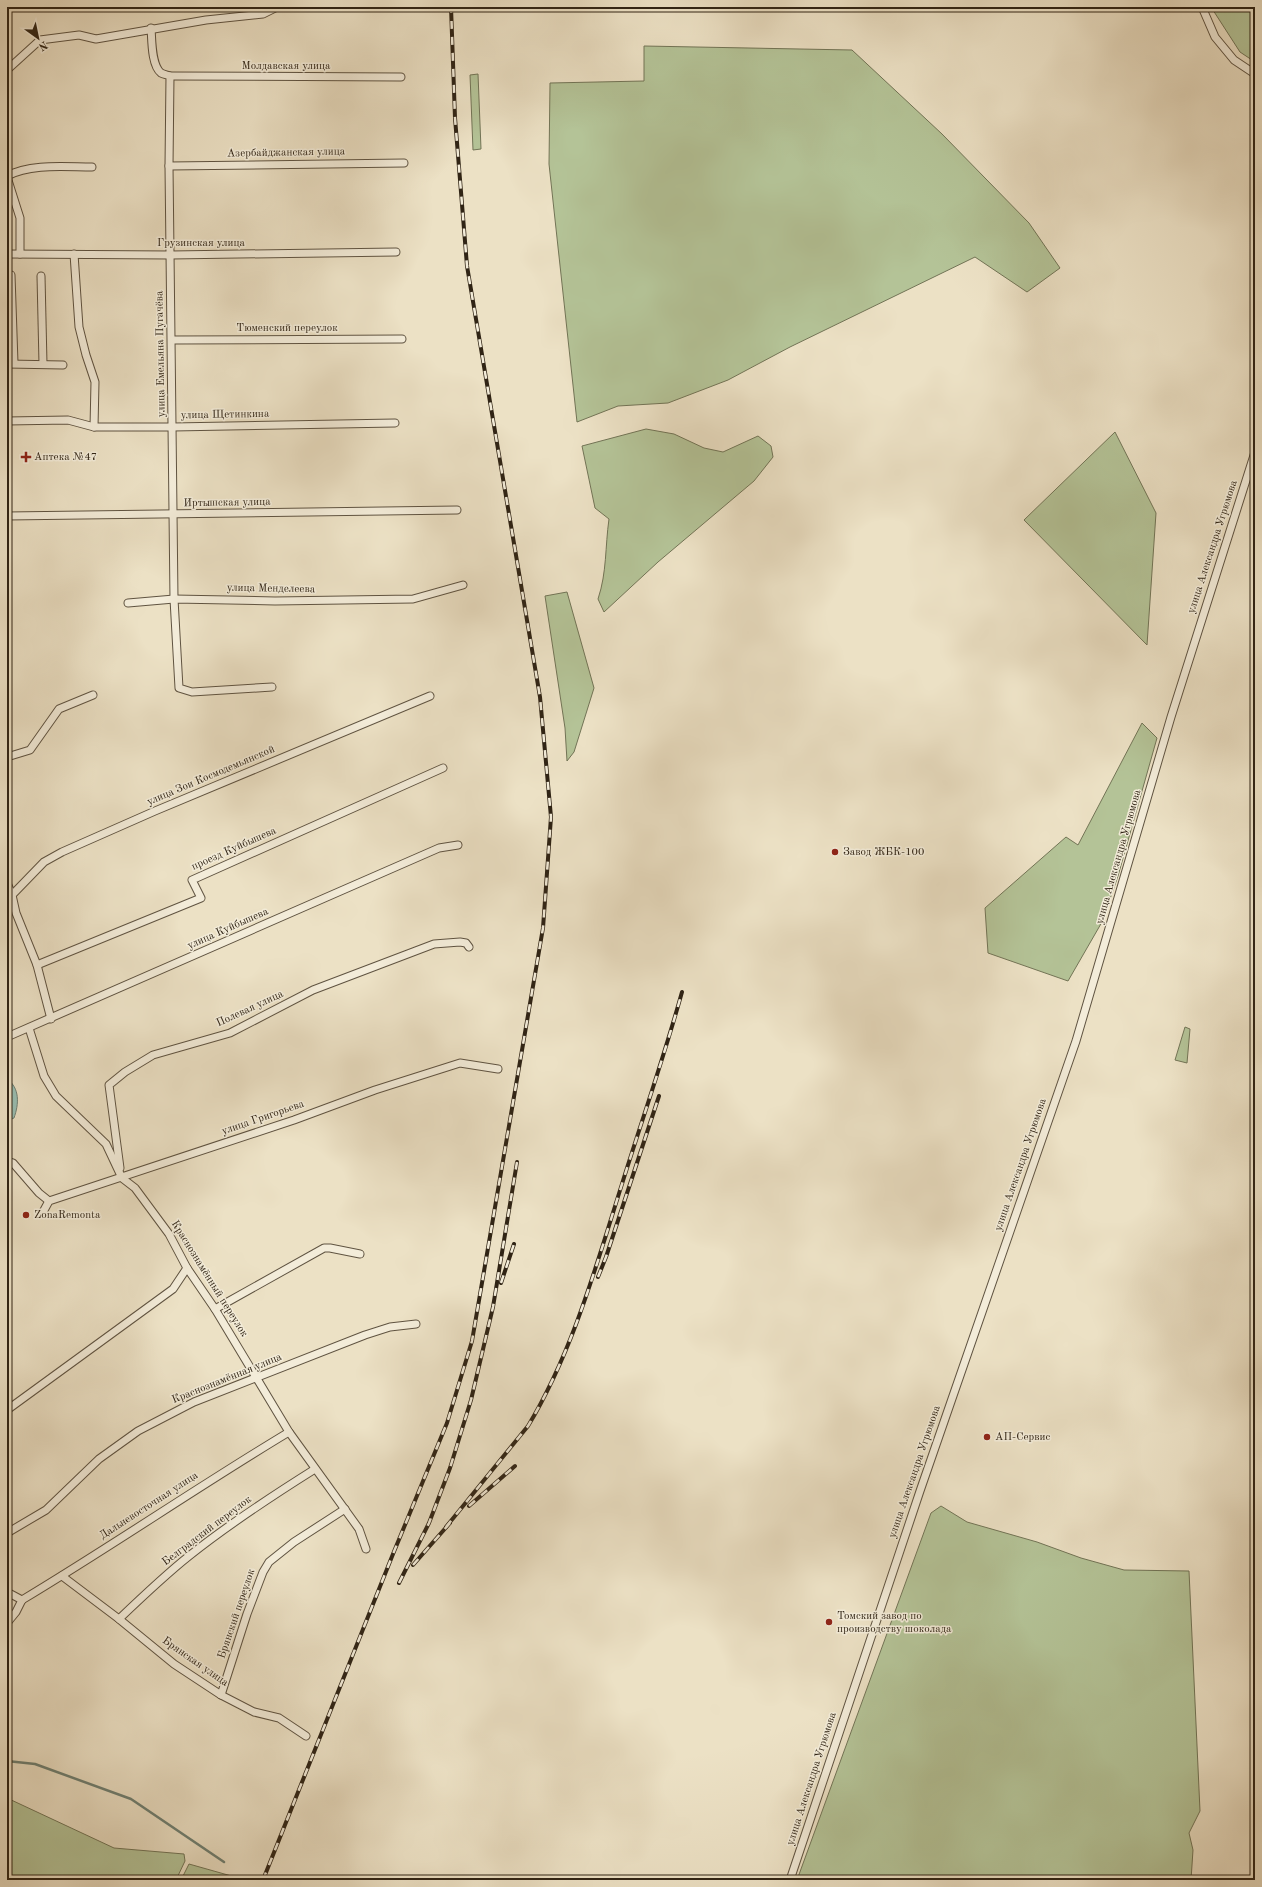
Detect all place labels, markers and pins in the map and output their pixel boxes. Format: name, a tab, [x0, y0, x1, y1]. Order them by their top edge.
marker: Аптека №47	[21, 452, 31, 462]
place label: Аптека №47	[34, 452, 97, 463]
marker: Завод ЖБК-100	[830, 847, 840, 857]
place label: Завод ЖБК-100	[843, 847, 924, 858]
marker: ZonaRemonta	[21, 1210, 31, 1220]
place label: ZonaRemonta	[34, 1210, 101, 1221]
marker: АП-Сервис	[982, 1432, 992, 1442]
place label: АП-Сервис	[995, 1432, 1050, 1443]
place label: Томский завод по производству шоколада	[837, 1611, 952, 1635]
marker: Томский завод по производству шоколада	[824, 1617, 834, 1627]

